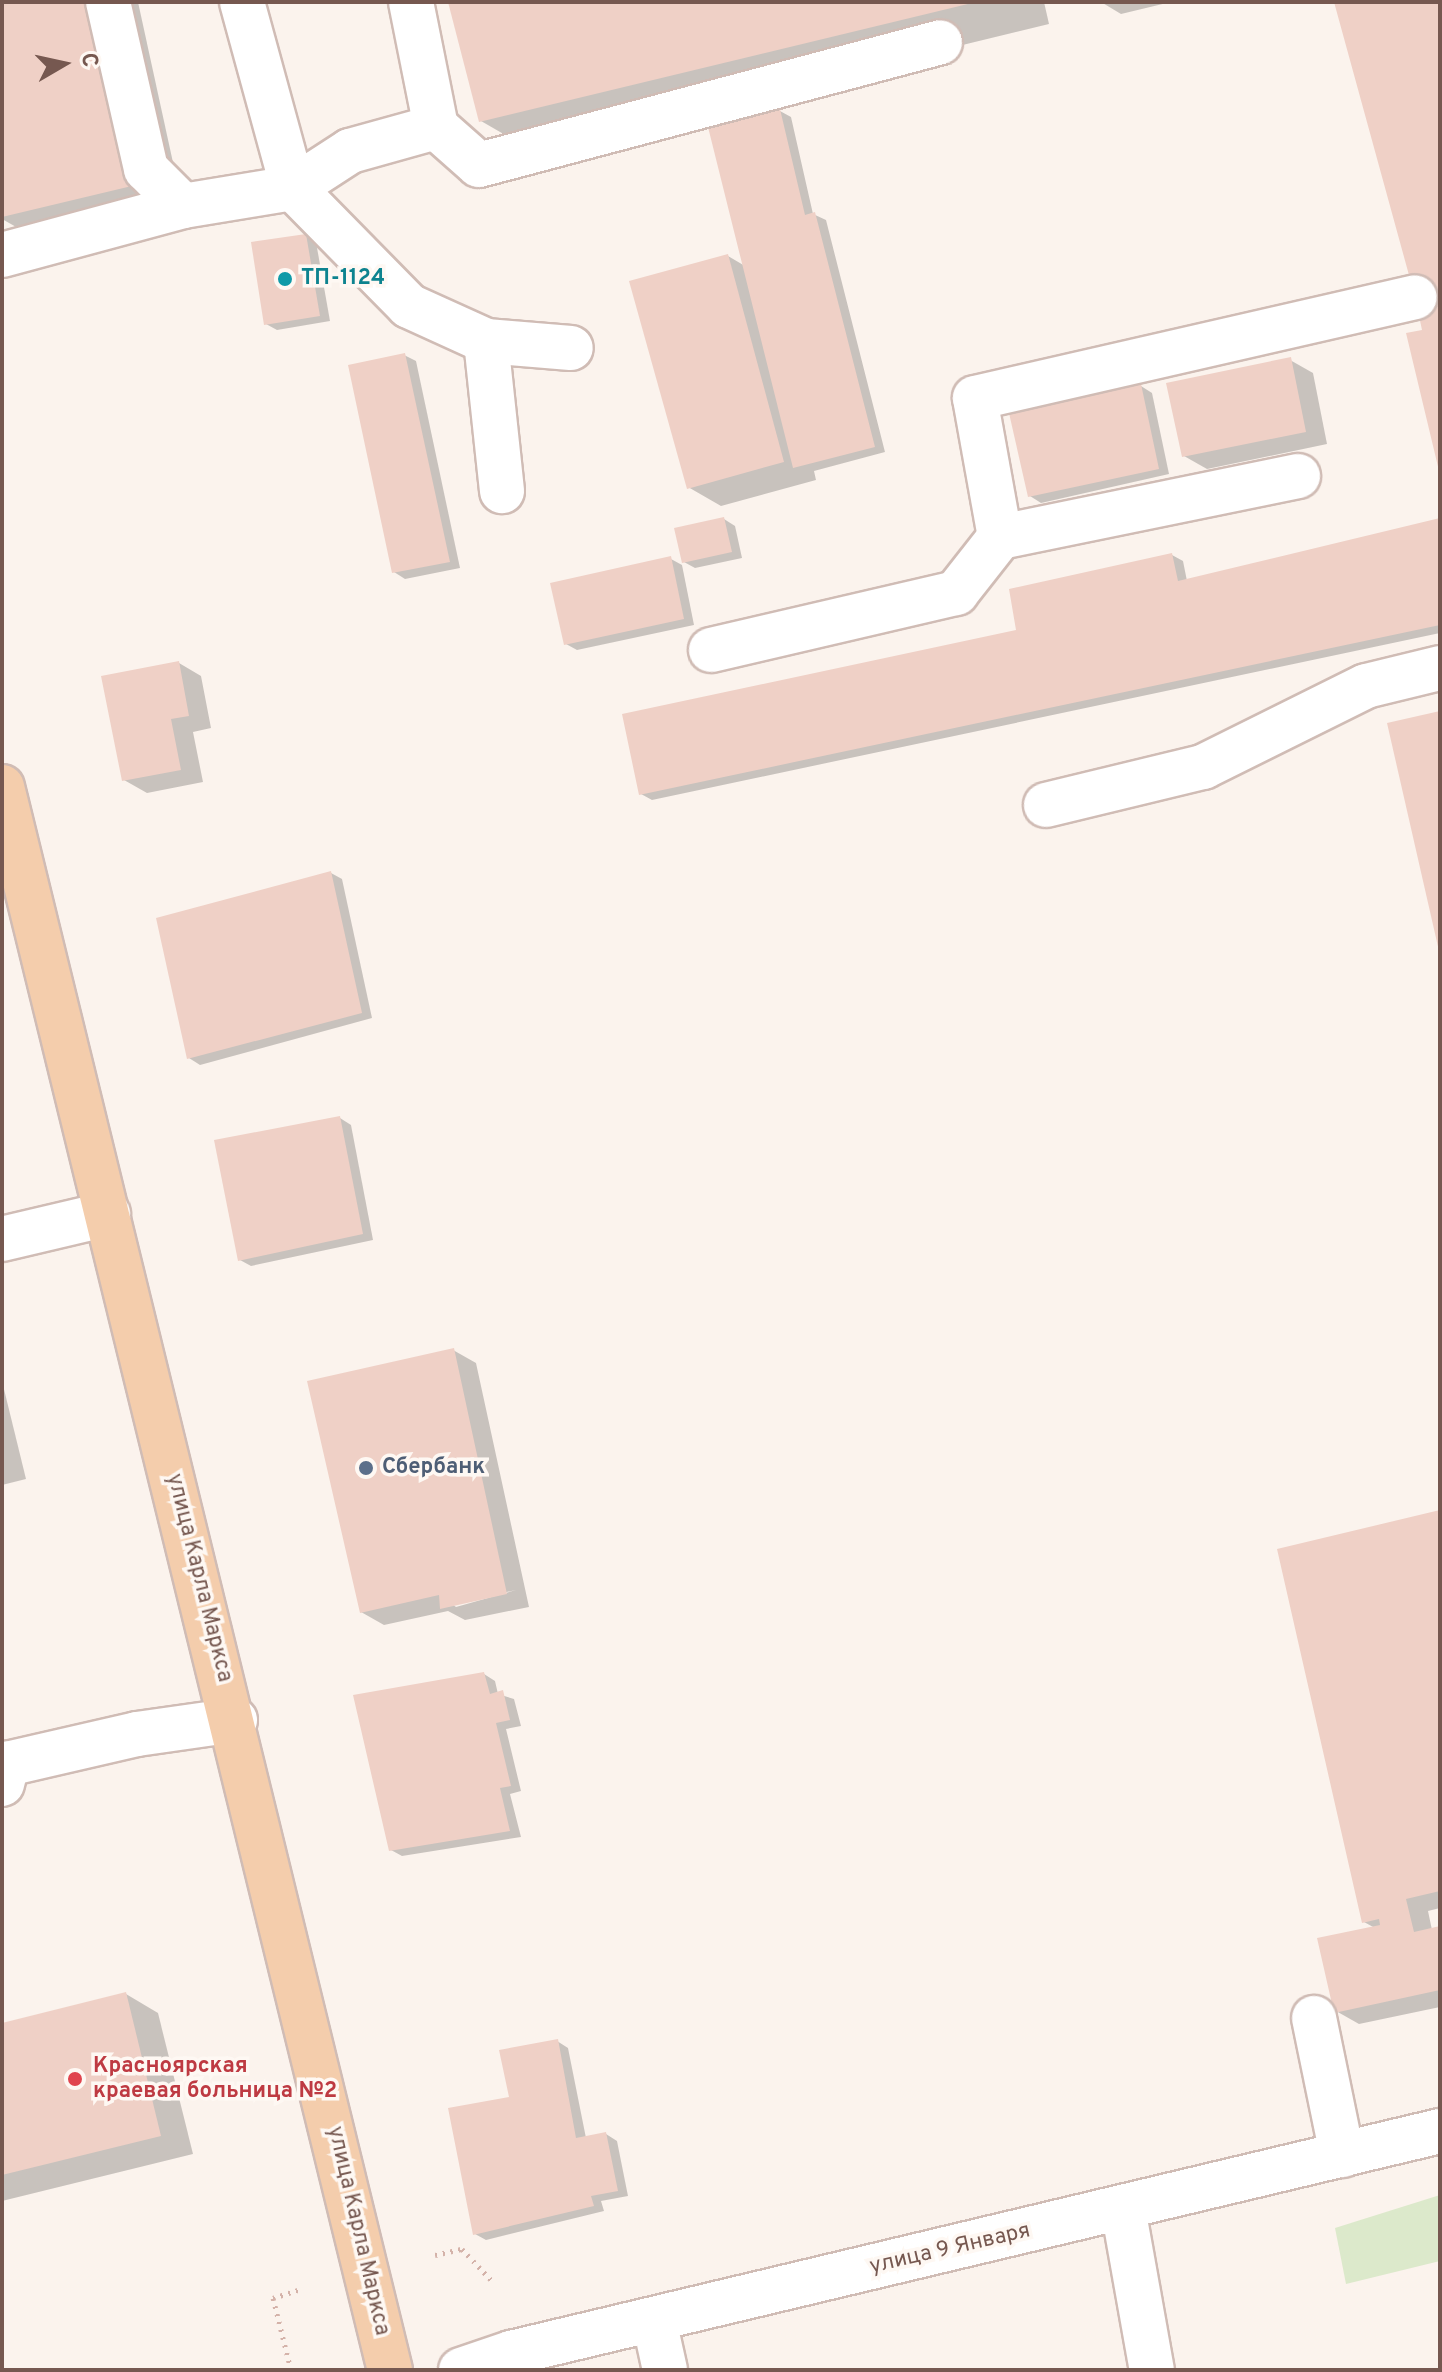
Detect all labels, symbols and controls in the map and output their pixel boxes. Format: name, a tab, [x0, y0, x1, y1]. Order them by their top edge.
north arrow	[24, 24, 104, 104]
text: С	[74, 51, 103, 69]
place label: ТП-1124	[301, 266, 385, 292]
marker: ТП-1124	[276, 270, 294, 288]
place label: Сбербанк	[382, 1455, 485, 1481]
marker: Сбербанк	[357, 1459, 375, 1477]
street label: улица Карла Маркса	[160, 1471, 238, 1685]
place label: Красноярская краевая больница №2	[93, 2053, 337, 2104]
marker: Красноярская краевая больница №2	[64, 2068, 86, 2090]
street label: улица Карла Маркса	[321, 2124, 395, 2338]
street label: улица 9 Января	[867, 2218, 1033, 2280]

